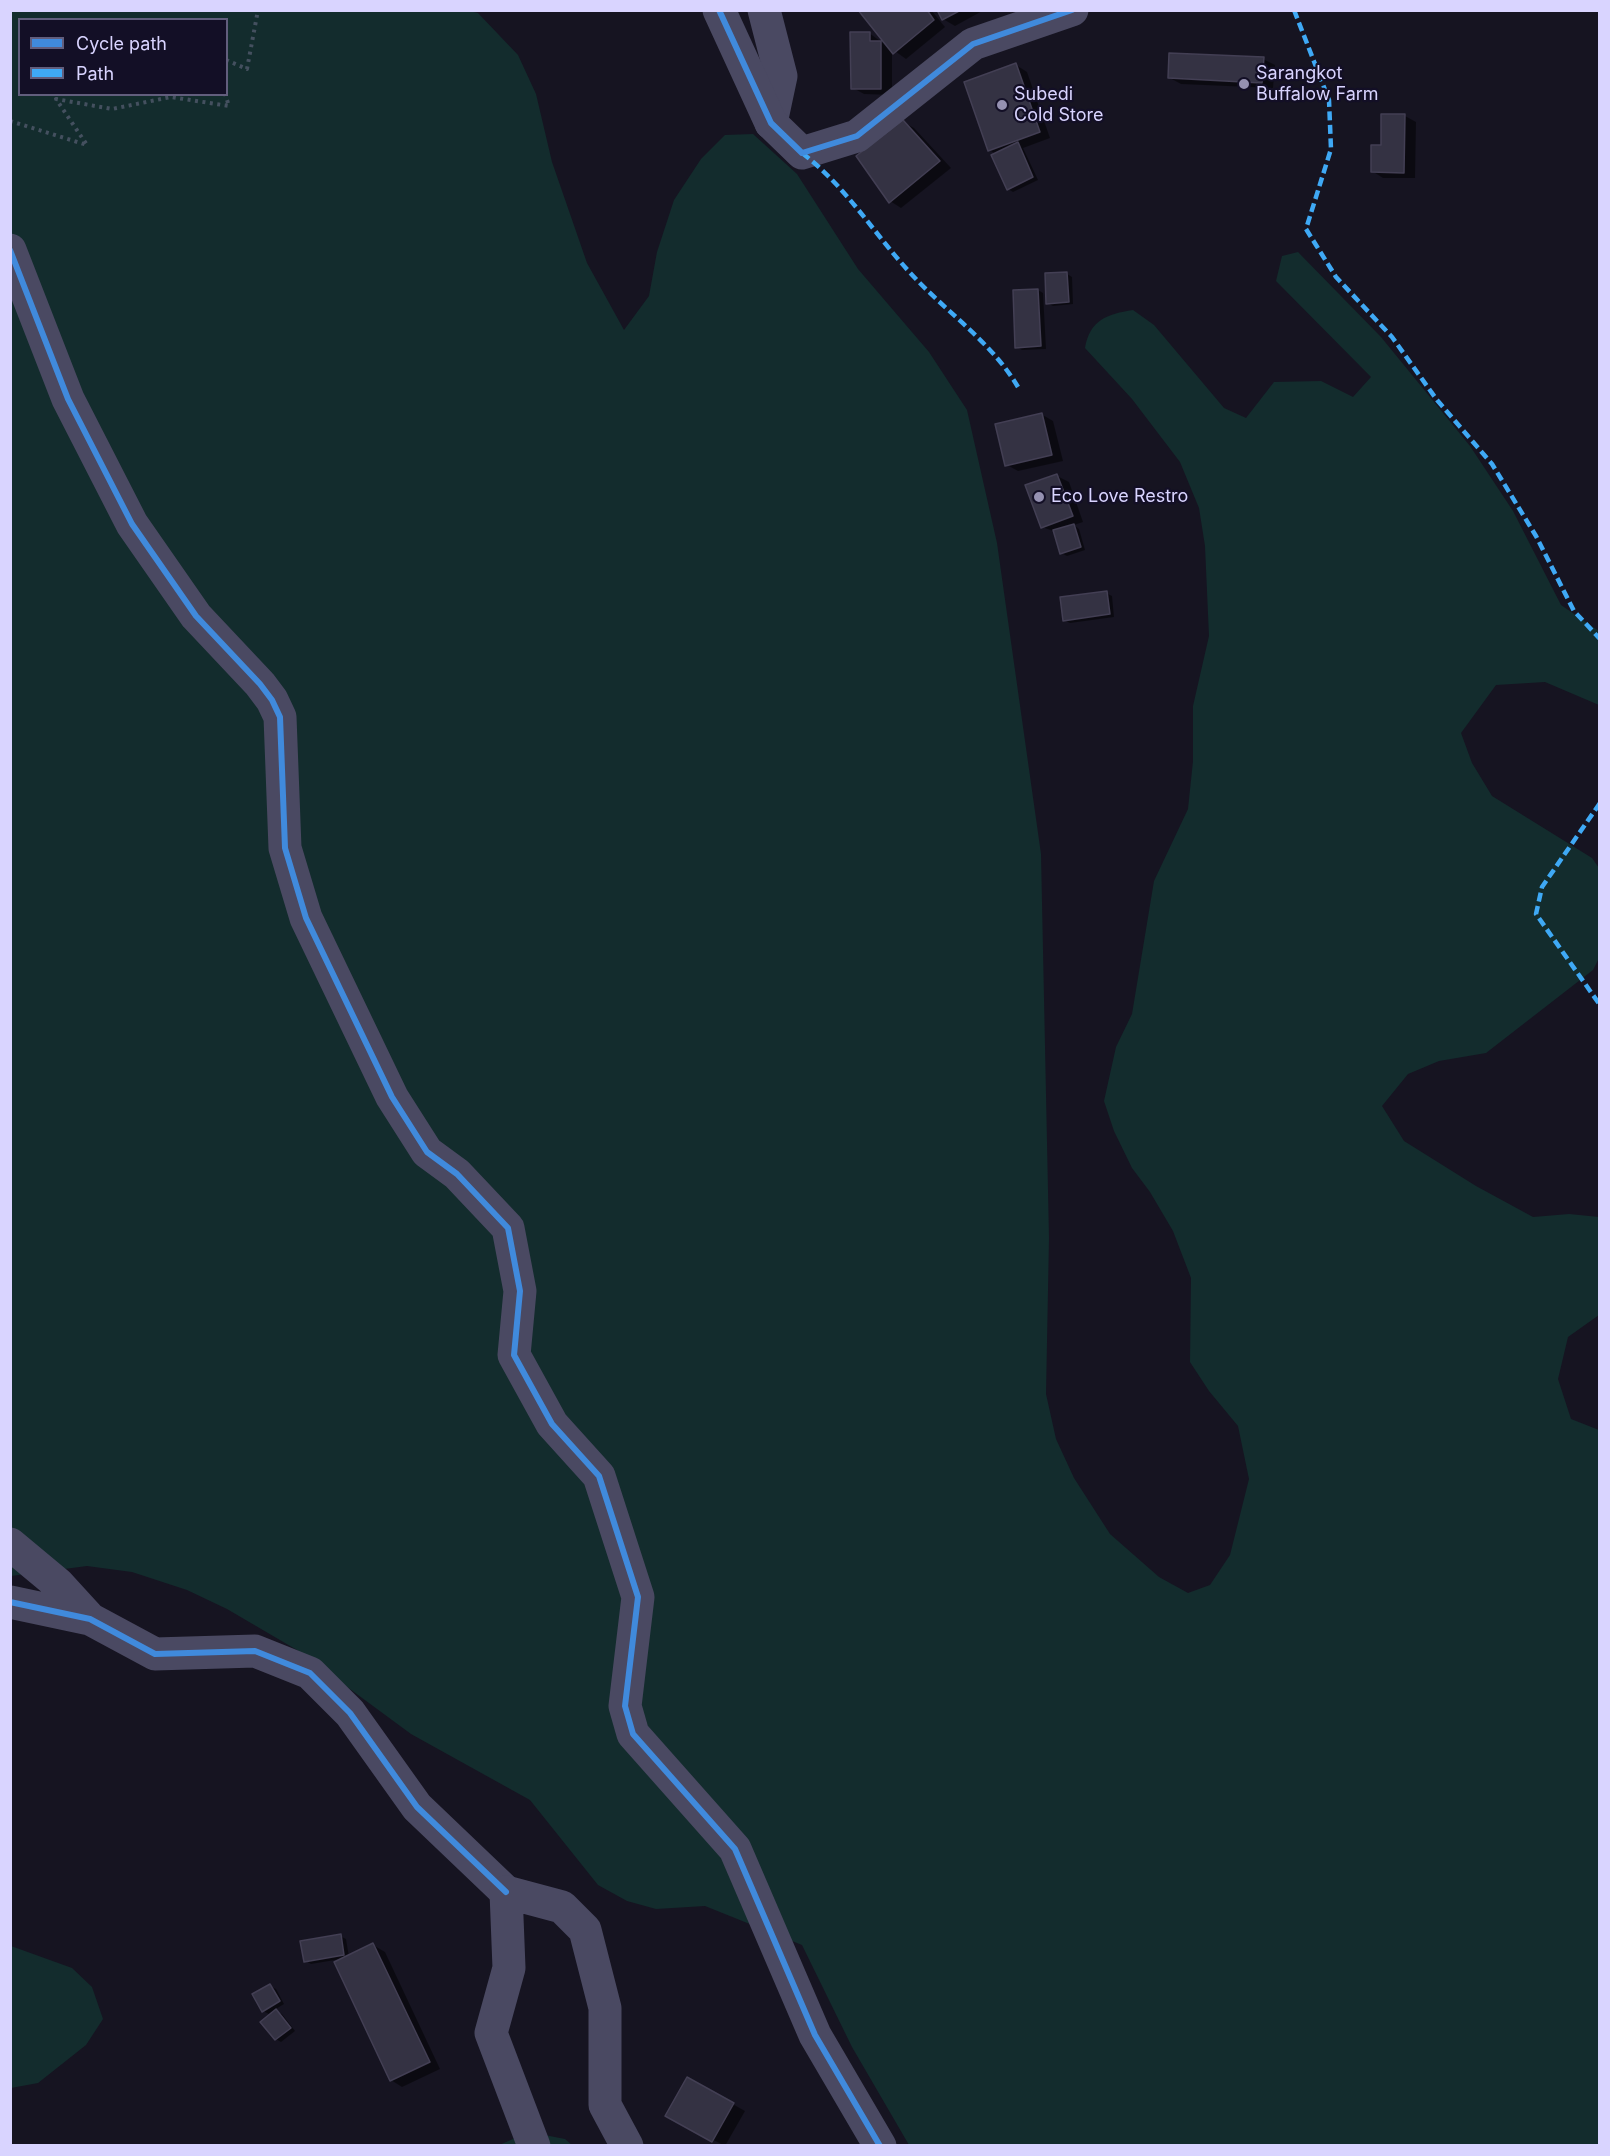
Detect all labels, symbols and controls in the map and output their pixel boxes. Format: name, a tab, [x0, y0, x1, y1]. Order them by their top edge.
legend	[18, 18, 228, 96]
text: Cycle path	[76, 33, 167, 54]
text: Path	[76, 63, 114, 84]
place label: Sarangkot Buffalow Farm	[1256, 63, 1379, 106]
marker: Sarangkot Buffalow Farm	[1237, 77, 1251, 91]
place label: Subedi Cold Store	[1014, 84, 1103, 127]
marker: Subedi Cold Store	[995, 98, 1009, 112]
place label: Eco Love Restro	[1051, 486, 1188, 508]
marker: Eco Love Restro	[1032, 490, 1046, 504]

